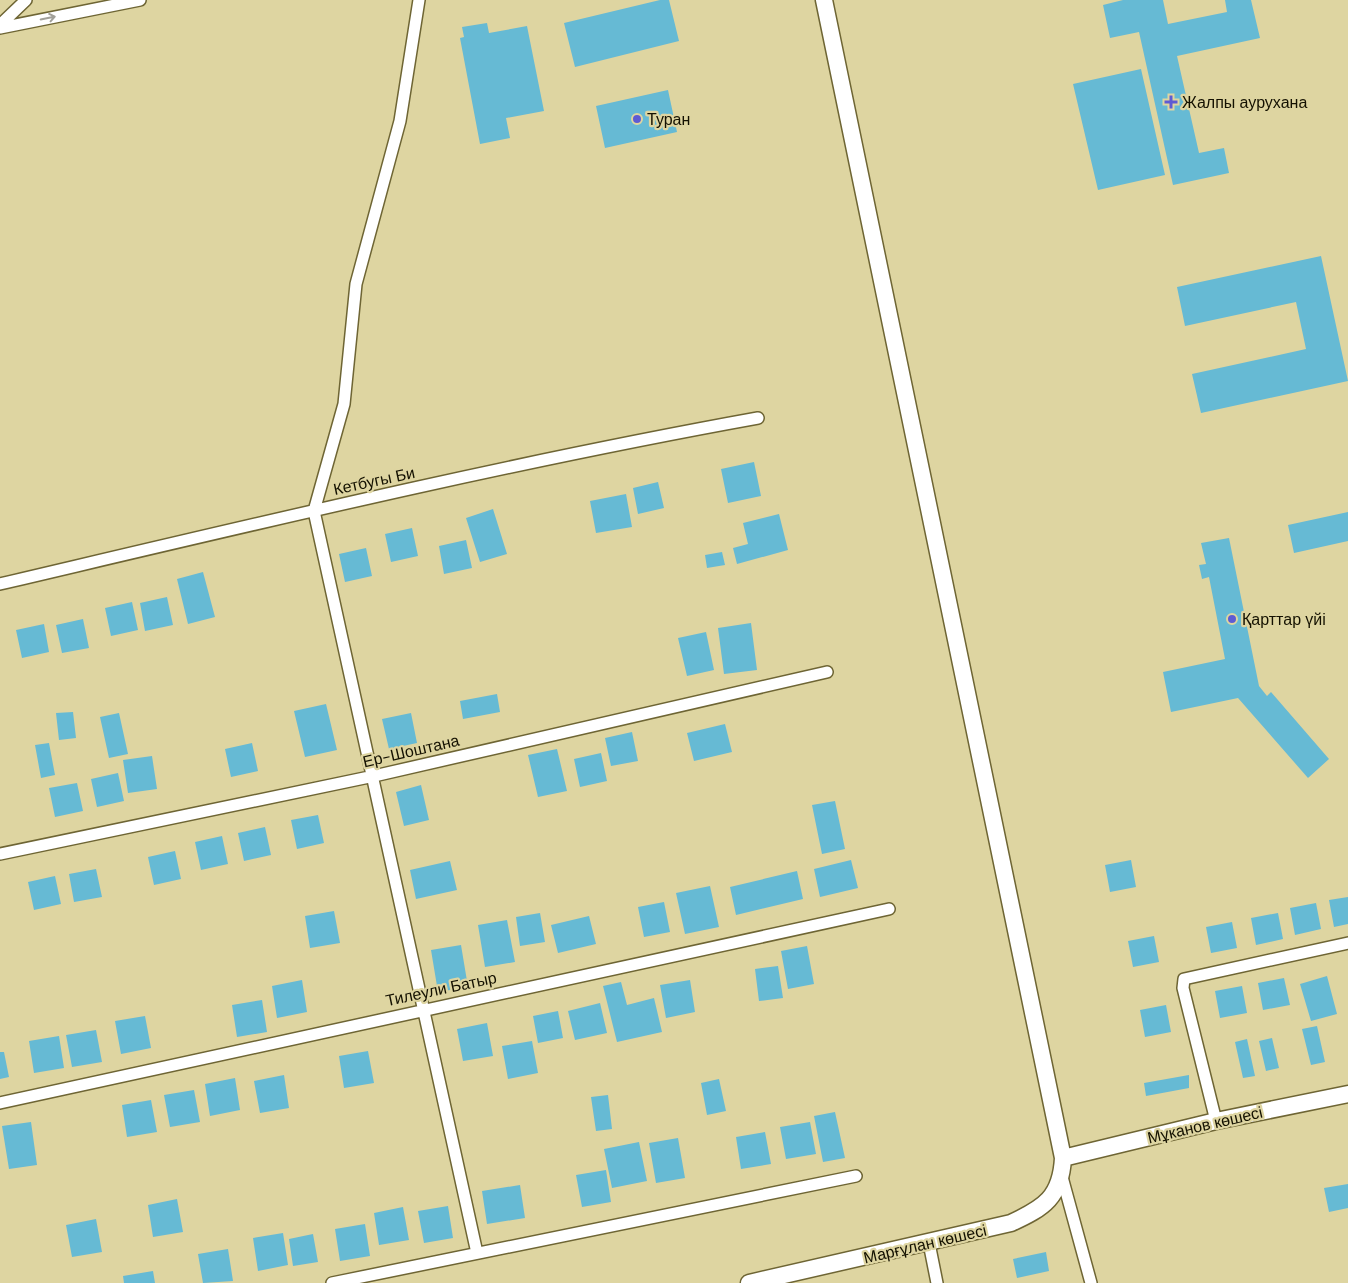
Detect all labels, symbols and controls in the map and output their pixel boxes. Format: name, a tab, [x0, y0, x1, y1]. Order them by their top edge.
one-way arrow	[39, 12, 55, 22]
place label: Жалпы аурухана	[1182, 92, 1307, 113]
marker: Жалпы аурухана	[1164, 95, 1178, 109]
place label: Туран	[647, 109, 690, 130]
marker: Туран	[631, 113, 643, 125]
street label: Кетбугы Би	[331, 462, 417, 500]
place label: Қарттар үйі	[1242, 609, 1326, 630]
marker: Қарттар үйі	[1226, 613, 1238, 625]
street label: Ер-Шоштана	[361, 730, 461, 772]
street label: Тилеули Батыр	[384, 967, 499, 1011]
street label: Мұканов көшесі	[1146, 1102, 1264, 1148]
street label: Марғұлан көшесі	[861, 1220, 989, 1268]

